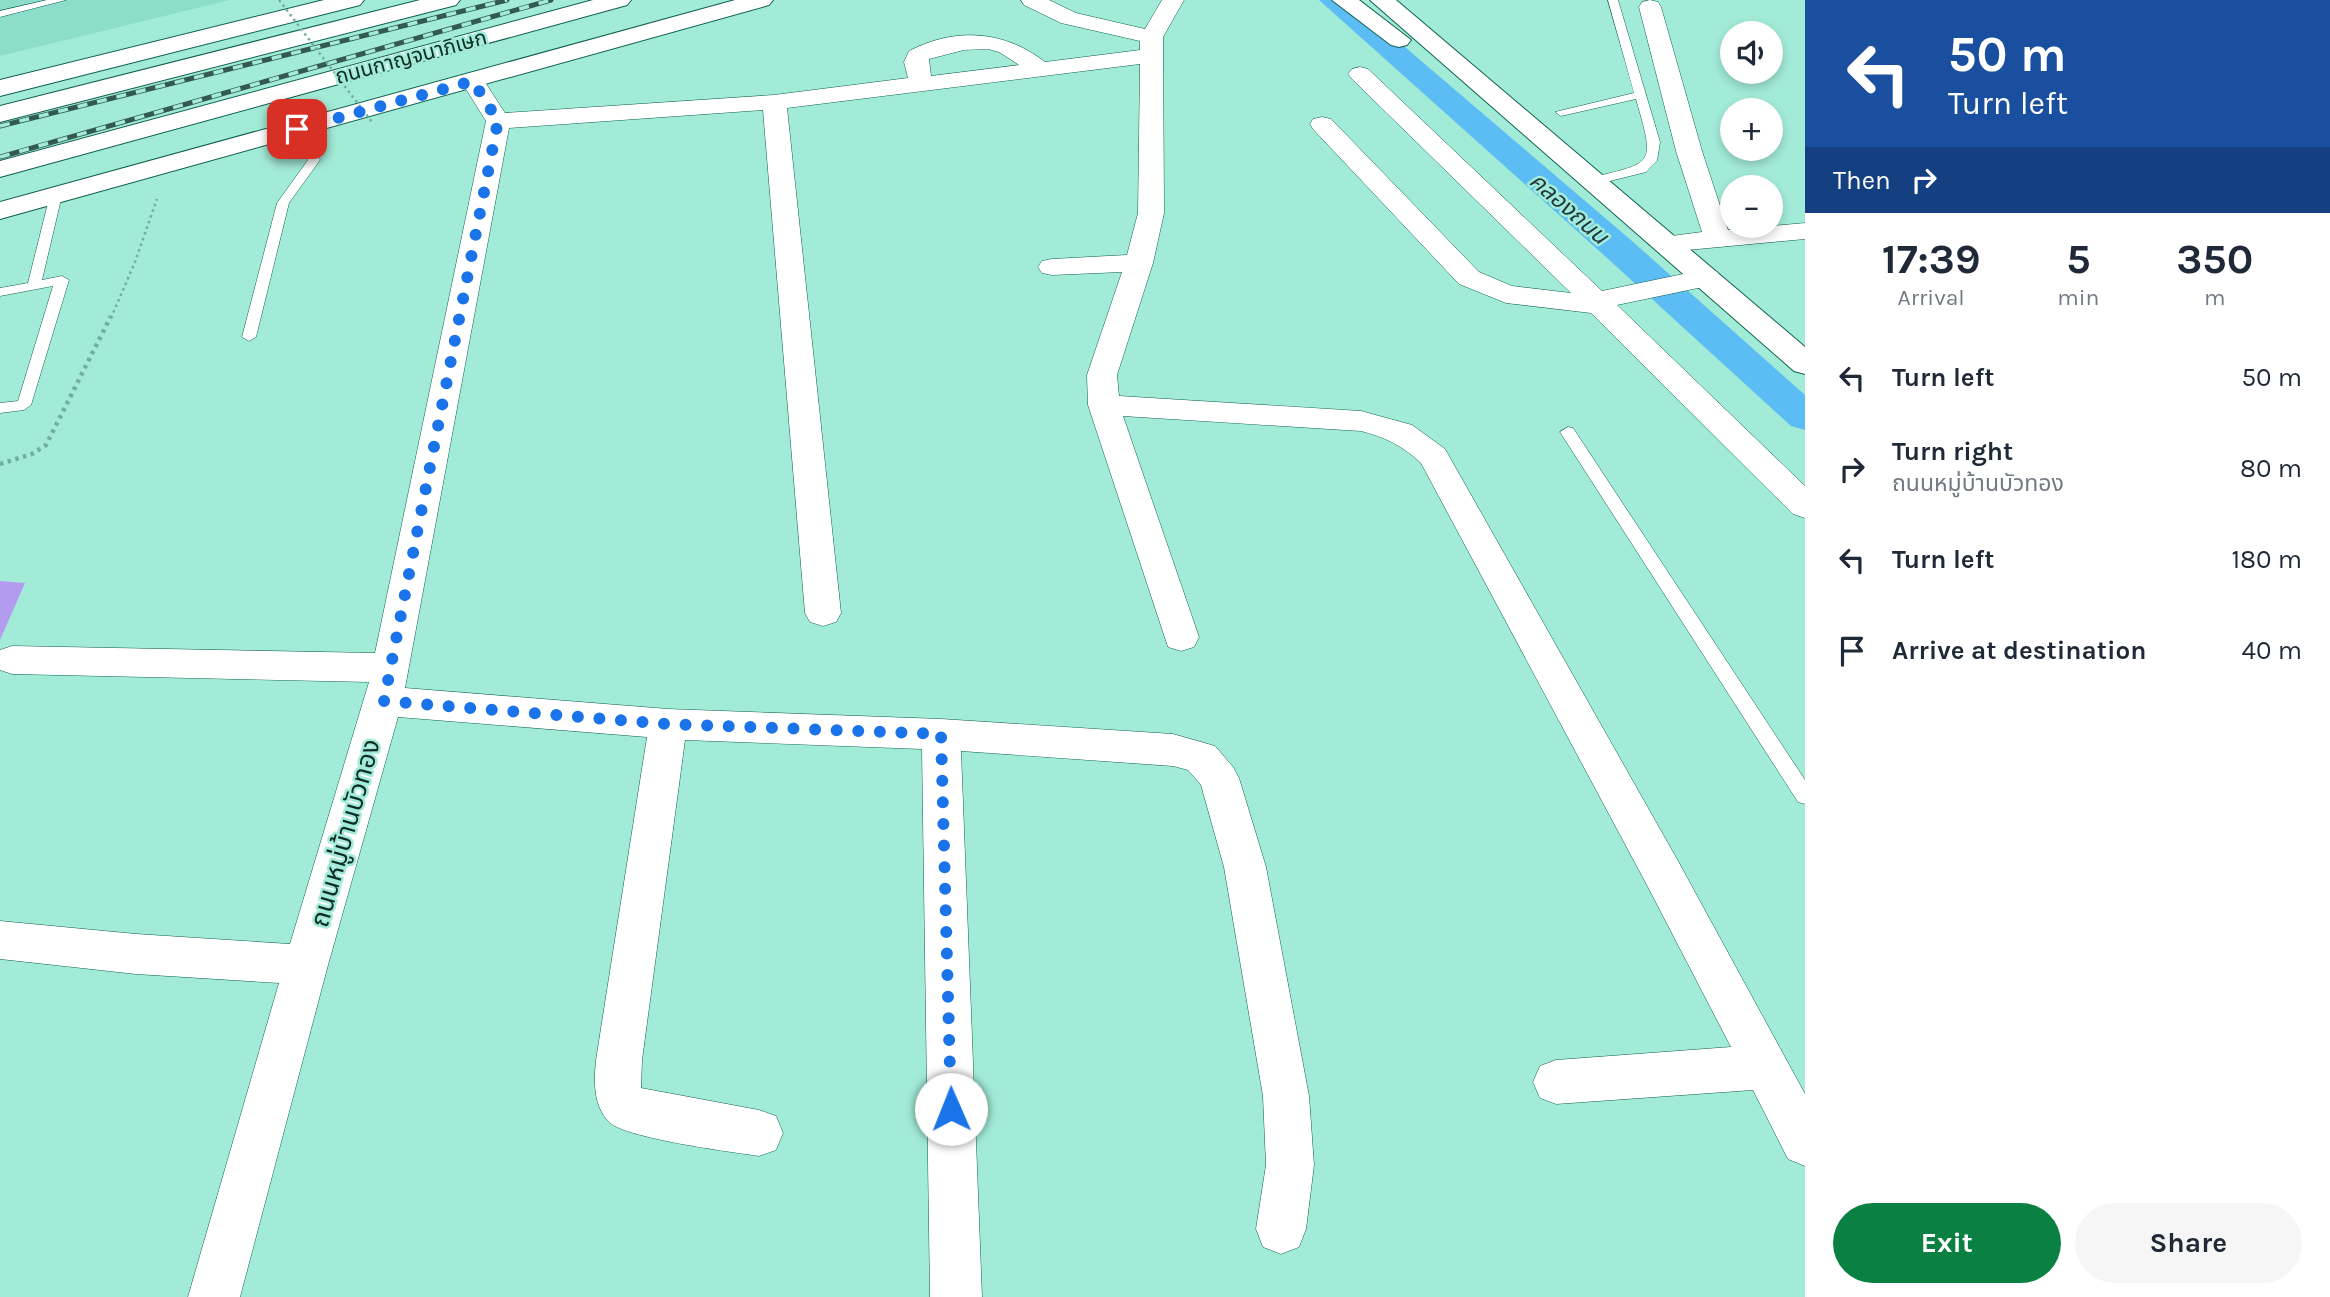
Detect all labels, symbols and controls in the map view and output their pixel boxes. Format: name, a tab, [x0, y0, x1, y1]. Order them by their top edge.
map controls	[1720, 21, 1783, 238]
button: sound	[1720, 21, 1783, 84]
street label: ถนนกาญจนาภิเษก	[333, 25, 489, 89]
text: 50 m	[1948, 26, 2066, 83]
icon: left	[1833, 28, 1924, 119]
text: Turn left	[1948, 85, 2068, 122]
button: +	[1720, 98, 1783, 161]
pin	[267, 99, 327, 159]
icon: arrive	[278, 110, 316, 148]
icon: right	[1905, 161, 1943, 199]
text: Then	[1833, 165, 1891, 196]
water label: คลองถนน	[1524, 167, 1615, 251]
button: −	[1720, 175, 1783, 238]
text: 17:39	[1882, 234, 1981, 284]
text: 5	[2066, 234, 2091, 284]
text: 350	[2176, 234, 2253, 284]
text: Arrival	[1897, 284, 1965, 311]
text: min	[2057, 284, 2100, 311]
text: m	[2204, 284, 2226, 311]
icon: left	[1833, 359, 1871, 397]
text: Turn left	[1892, 362, 1994, 393]
text: 50 m	[2241, 362, 2302, 393]
text: Turn right	[1892, 436, 2013, 467]
icon: right	[1833, 450, 1871, 488]
text: 80 m	[2240, 453, 2302, 484]
text: ถนนหมู่บ้านบัวทอง	[1892, 470, 2064, 497]
icon: left	[1833, 541, 1871, 579]
text: Turn left	[1892, 544, 1994, 575]
text: 180 m	[2232, 544, 2302, 575]
icon: arrive	[1833, 632, 1871, 670]
text: Arrive at destination	[1892, 635, 2146, 666]
text: 40 m	[2242, 635, 2302, 666]
street label: ถนนหมู่บ้านบัวทอง	[304, 736, 387, 931]
position arrow	[914, 1072, 988, 1146]
button: Exit	[1833, 1203, 2061, 1283]
button: Share	[2075, 1203, 2302, 1283]

